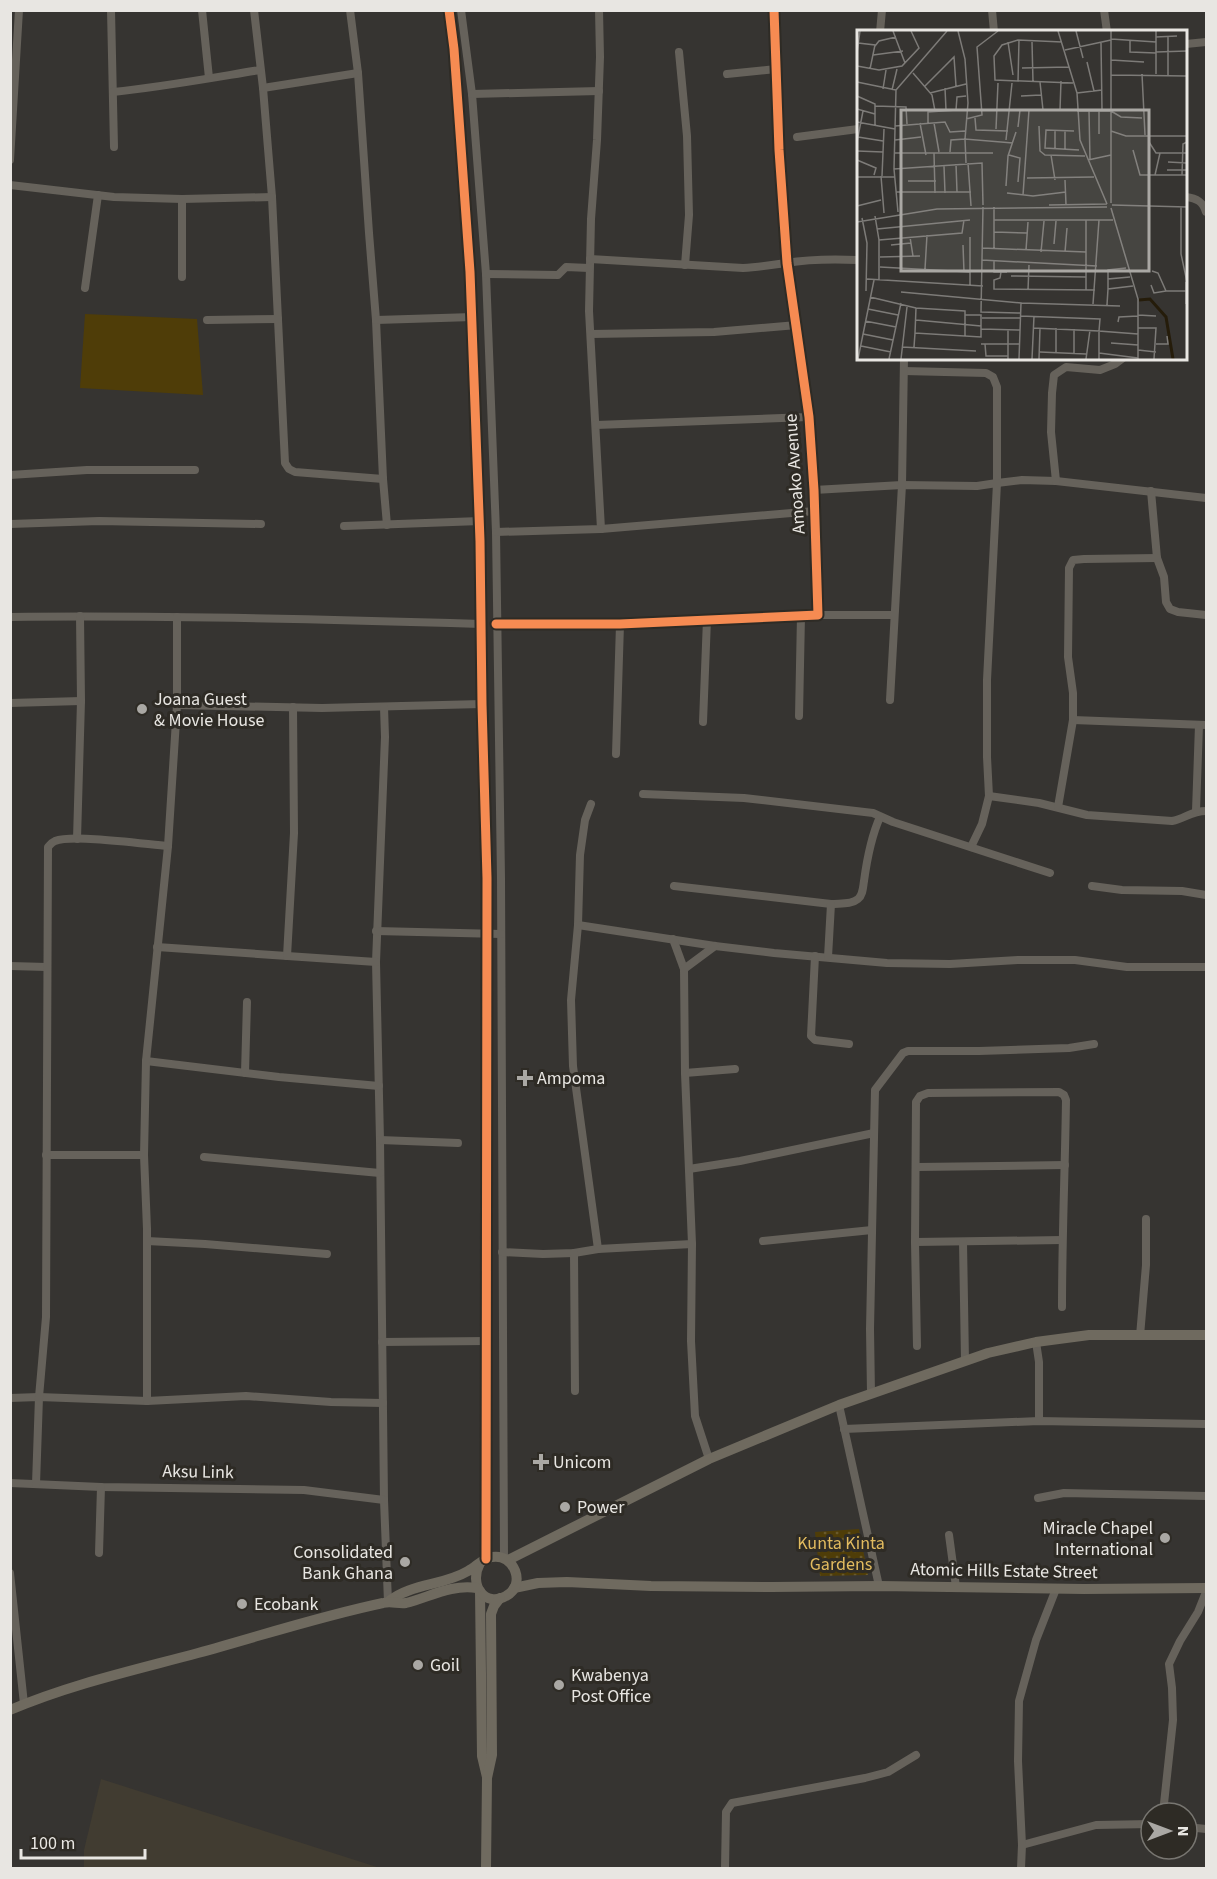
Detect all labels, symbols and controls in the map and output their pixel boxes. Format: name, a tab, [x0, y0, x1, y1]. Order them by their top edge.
inset map	[857, 30, 1187, 360]
street label: Amoako Avenue	[778, 413, 812, 535]
place label: Joana Guest & Movie House	[154, 687, 265, 733]
marker: Joana Guest & Movie House	[135, 702, 149, 716]
place label: Ampoma	[537, 1066, 605, 1091]
marker: Ampoma	[518, 1071, 532, 1085]
place label: Unicom	[553, 1450, 611, 1475]
marker: Unicom	[534, 1455, 548, 1469]
street label: Aksu Link	[162, 1459, 234, 1485]
place label: Power	[577, 1495, 625, 1520]
marker: Power	[558, 1500, 572, 1514]
place label: Miracle Chapel International	[1043, 1516, 1153, 1562]
park label: Kunta Kinta Gardens	[797, 1531, 885, 1577]
marker: Miracle Chapel International	[1158, 1531, 1172, 1545]
place label: Consolidated Bank Ghana	[293, 1540, 393, 1586]
marker: Consolidated Bank Ghana	[398, 1555, 412, 1569]
street label: Atomic Hills Estate Street	[910, 1557, 1098, 1585]
place label: Ecobank	[254, 1592, 319, 1617]
marker: Ecobank	[235, 1597, 249, 1611]
place label: Goil	[430, 1653, 460, 1678]
marker: Goil	[411, 1658, 425, 1672]
place label: Kwabenya Post Office	[571, 1663, 651, 1709]
marker: Kwabenya Post Office	[552, 1678, 566, 1692]
north arrow	[1139, 1801, 1199, 1861]
scale bar	[21, 1822, 146, 1860]
text: N	[1172, 1826, 1194, 1836]
text: 100 m	[30, 1831, 75, 1856]

